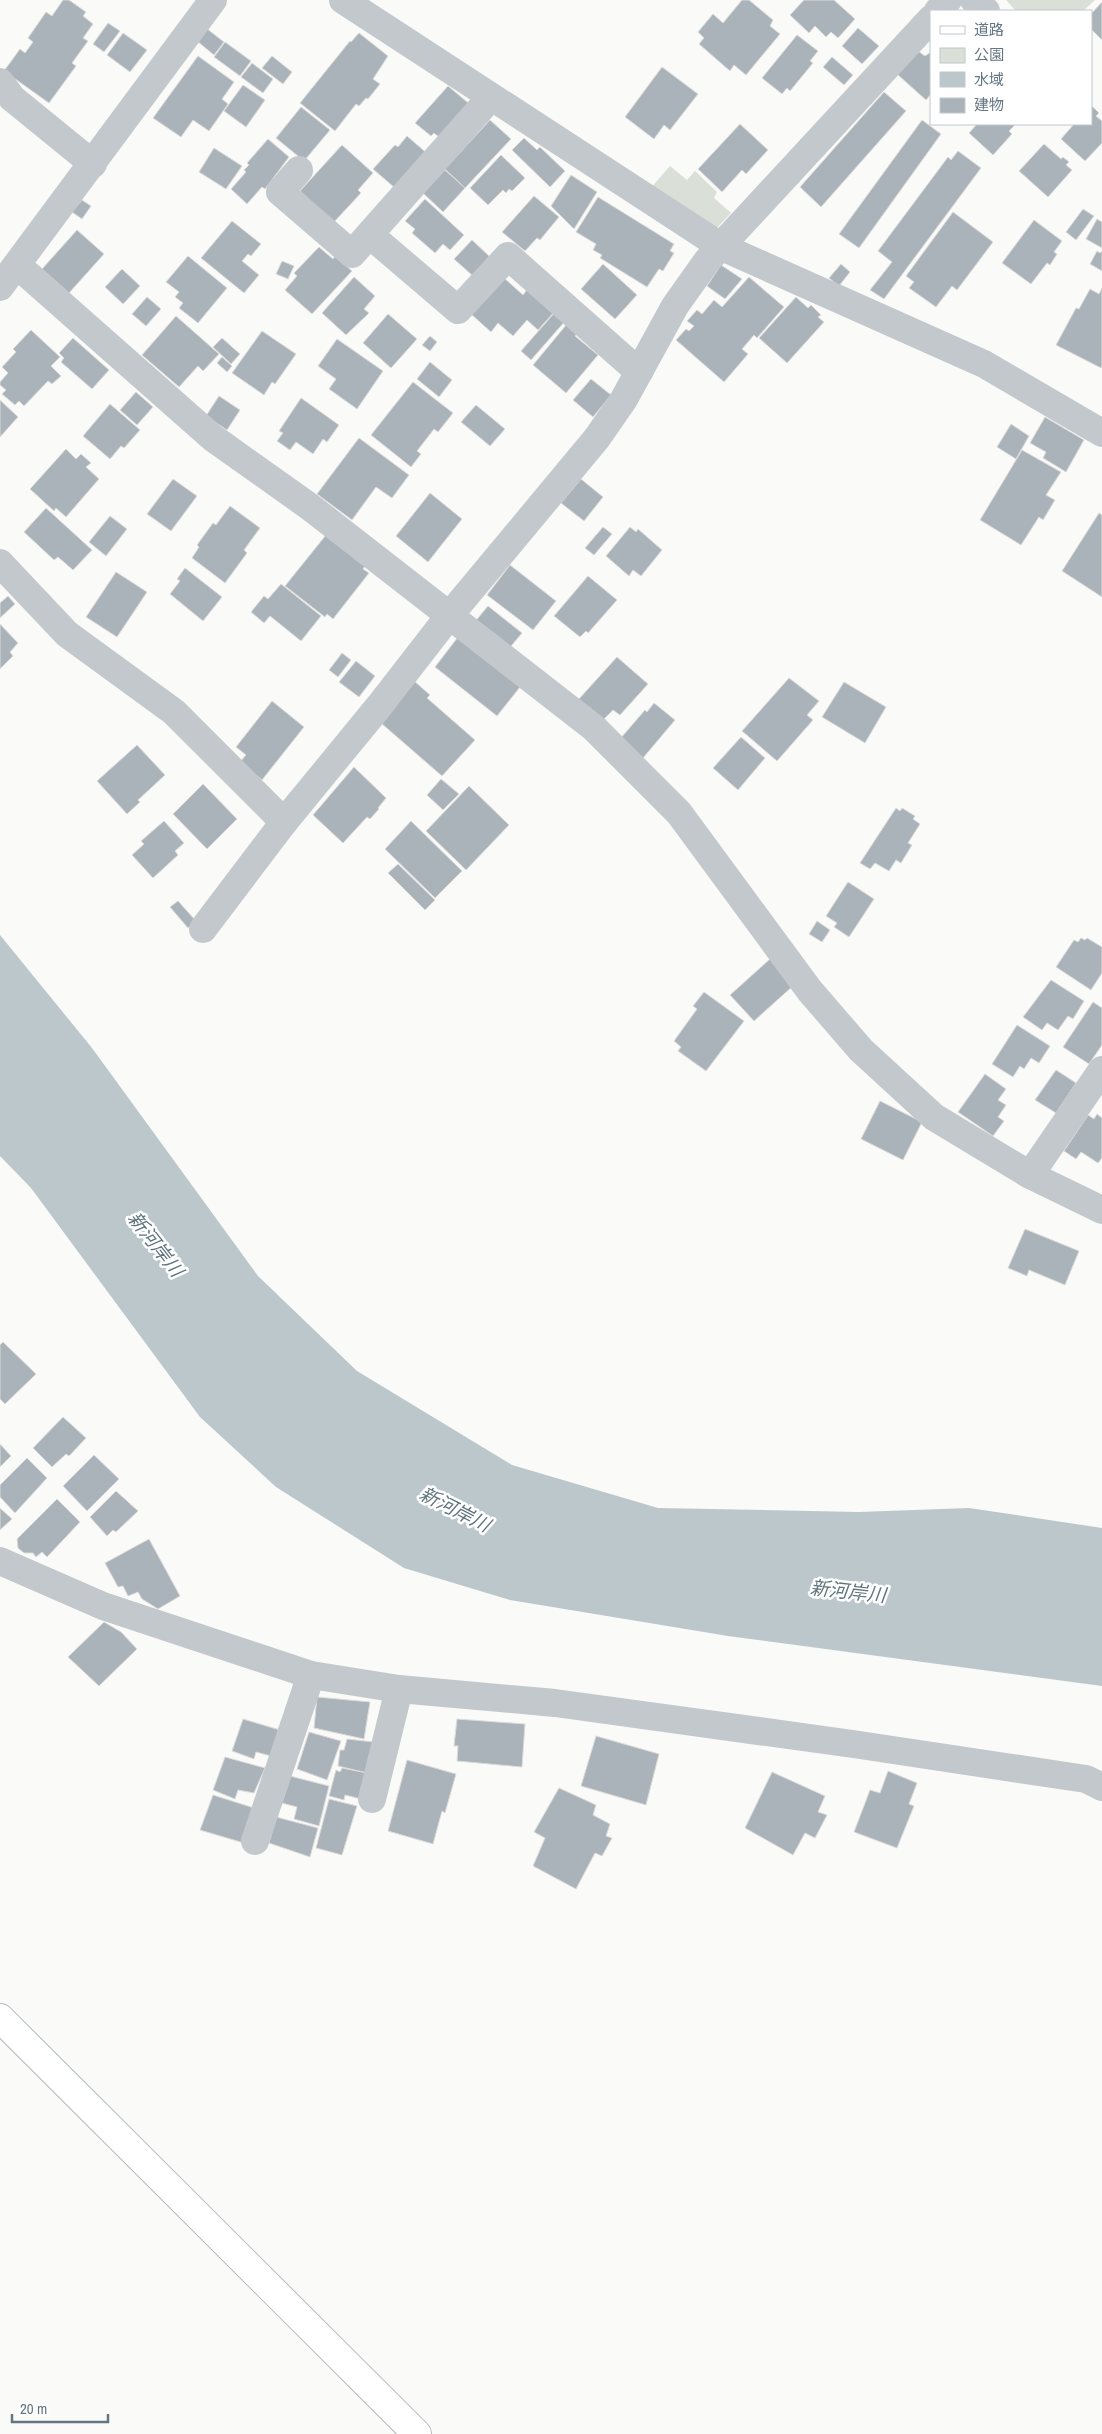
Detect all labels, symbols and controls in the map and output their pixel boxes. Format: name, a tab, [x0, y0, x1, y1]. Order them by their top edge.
legend	[930, 10, 1092, 125]
text: 道路	[974, 19, 1004, 40]
text: 公園	[974, 44, 1004, 65]
text: 水域	[974, 69, 1004, 90]
text: 建物	[974, 94, 1004, 115]
water label: 新河岸川	[122, 1206, 191, 1284]
water label: 新河岸川	[415, 1480, 497, 1539]
water label: 新河岸川	[809, 1574, 889, 1608]
scale bar	[12, 2392, 109, 2424]
text: 20 m	[20, 2398, 47, 2419]

